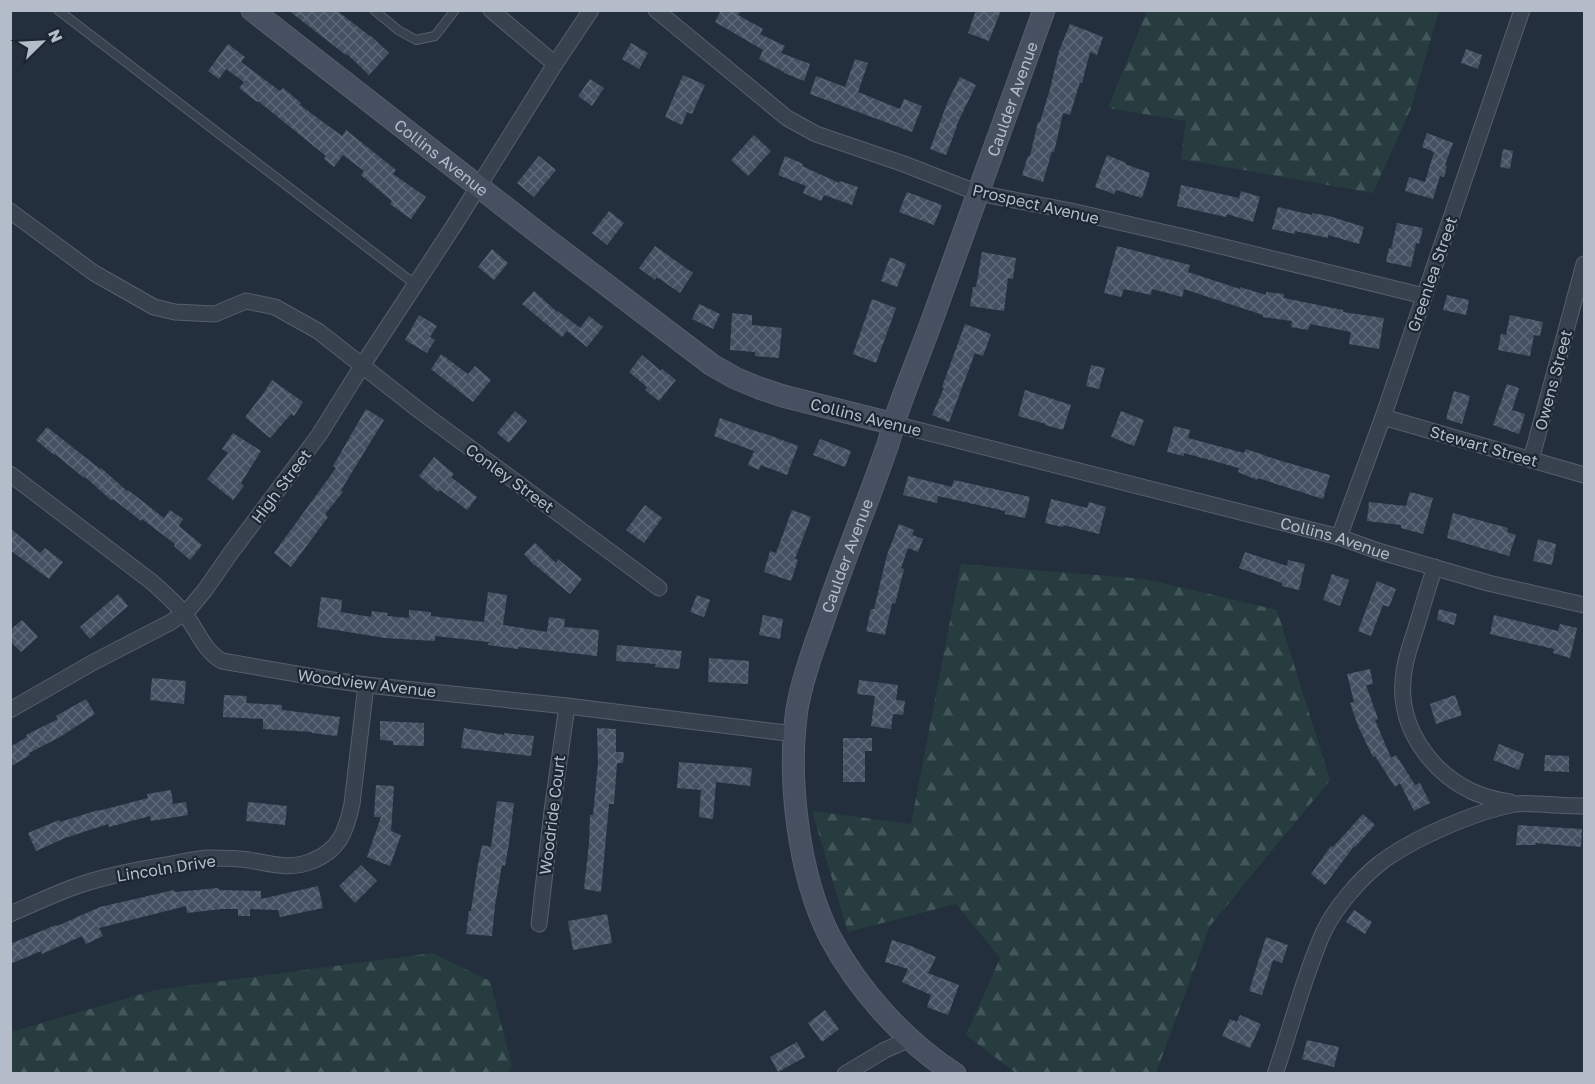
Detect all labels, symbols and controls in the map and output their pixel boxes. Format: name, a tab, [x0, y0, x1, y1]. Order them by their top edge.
north arrow	[12, 12, 72, 72]
text: N	[44, 26, 67, 46]
street label: Caulder Avenue	[983, 39, 1042, 159]
street label: Collins Avenue	[390, 115, 492, 200]
street label: Prospect Avenue	[971, 180, 1101, 228]
street label: Greenlea Street	[1403, 214, 1461, 334]
street label: Owens Street	[1530, 327, 1576, 433]
street label: Collins Avenue	[808, 394, 924, 440]
street label: Stewart Street	[1428, 421, 1540, 471]
street label: Conley Street	[462, 439, 558, 517]
street label: High Street	[247, 445, 315, 527]
street label: Caulder Avenue	[817, 496, 877, 616]
street label: Collins Avenue	[1278, 513, 1393, 564]
street label: Woodview Avenue	[297, 665, 437, 701]
street label: Woodride Court	[535, 754, 569, 876]
street label: Lincoln Drive	[115, 850, 217, 886]

